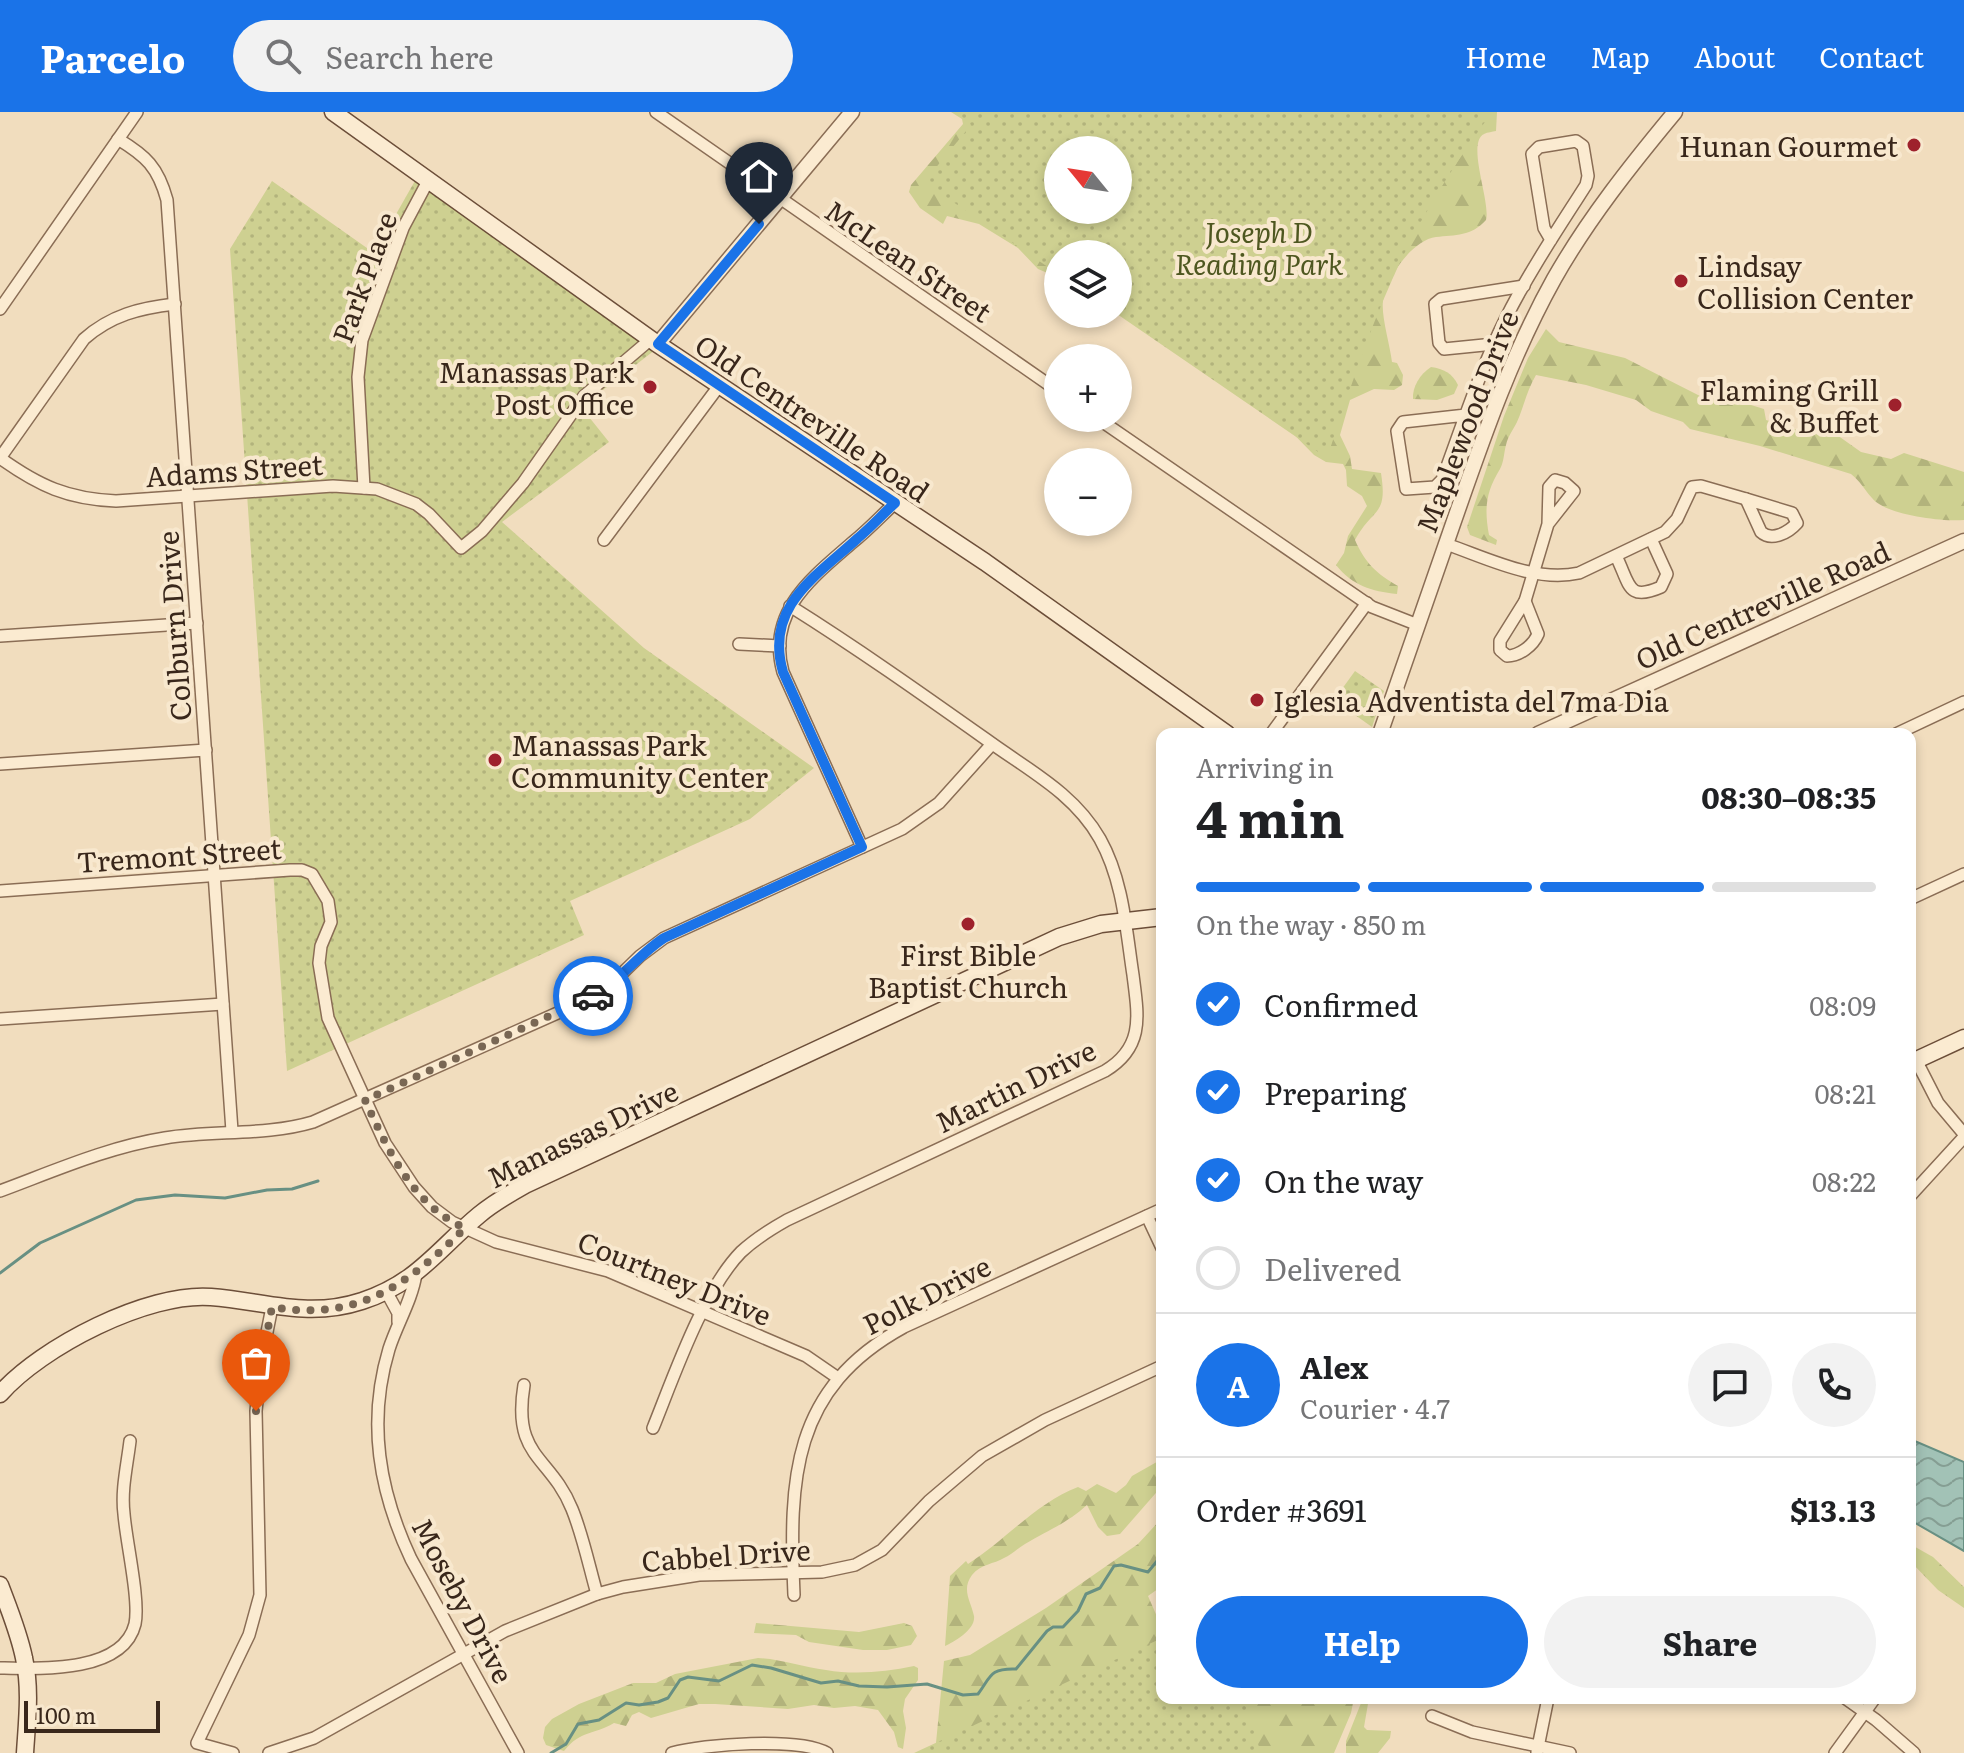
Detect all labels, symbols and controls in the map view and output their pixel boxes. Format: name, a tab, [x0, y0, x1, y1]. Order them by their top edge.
search box	[233, 20, 793, 92]
text: Parcelo	[40, 28, 185, 85]
icon: search	[261, 34, 305, 78]
text: Search here	[325, 34, 494, 78]
text: Home	[1465, 35, 1546, 77]
text: Map	[1590, 35, 1650, 77]
text: About	[1694, 35, 1775, 77]
text: Contact	[1819, 35, 1924, 77]
place label: Hunan Gourmet	[1679, 124, 1899, 166]
north arrow	[1044, 136, 1132, 224]
map controls	[1044, 136, 1132, 536]
marker: Hunan Gourmet	[1905, 136, 1923, 154]
pin	[725, 142, 793, 224]
icon: home	[737, 154, 781, 198]
street label: McLean Street	[817, 189, 1001, 332]
street label: Park Place	[320, 206, 406, 348]
park label: Joseph D Reading Park	[1175, 210, 1344, 284]
button: layers	[1044, 240, 1132, 328]
place label: Lindsay Collision Center	[1697, 244, 1914, 318]
marker: Lindsay Collision Center	[1672, 272, 1690, 290]
street label: Maplewood Drive	[1404, 304, 1528, 538]
street label: Old Centreville Road	[687, 323, 939, 511]
button: +	[1044, 344, 1132, 432]
place label: Manassas Park Post Office	[439, 350, 635, 424]
place label: Flaming Grill & Buffet	[1700, 368, 1880, 442]
marker: Manassas Park Post Office	[641, 378, 659, 396]
marker: Flaming Grill & Buffet	[1886, 396, 1904, 414]
street label: Adams Street	[144, 442, 325, 496]
button: −	[1044, 448, 1132, 536]
street label: Old Centreville Road	[1628, 529, 1896, 679]
street label: Colburn Drive	[145, 530, 201, 722]
place label: Iglesia Adventista del 7ma Dia	[1273, 679, 1669, 721]
marker: Iglesia Adventista del 7ma Dia	[1248, 691, 1266, 709]
place label: Manassas Park Community Center	[511, 723, 769, 797]
text: Arriving in	[1196, 747, 1334, 786]
marker: Manassas Park Community Center	[486, 751, 504, 769]
text: 08:30–08:35	[1701, 774, 1876, 818]
text: 4 min	[1196, 777, 1345, 854]
street label: Tremont Street	[75, 826, 283, 882]
text: On the way · 850 m	[1196, 904, 1426, 943]
marker: First Bible Baptist Church	[959, 915, 977, 933]
place label: First Bible Baptist Church	[868, 933, 1068, 1007]
courier	[553, 956, 633, 1036]
icon: car	[571, 974, 615, 1018]
icon: check	[1196, 982, 1240, 1026]
text: Confirmed	[1264, 982, 1418, 1026]
text: 08:09	[1809, 985, 1876, 1024]
street label: Martin Drive	[928, 1028, 1102, 1142]
street label: Manassas Drive	[479, 1069, 685, 1197]
icon: check	[1196, 1070, 1240, 1114]
text: Preparing	[1264, 1070, 1406, 1114]
text: 08:21	[1814, 1073, 1876, 1112]
icon: check	[1196, 1158, 1240, 1202]
text: On the way	[1264, 1158, 1423, 1202]
text: 08:22	[1812, 1161, 1876, 1200]
street label: Courtney Drive	[572, 1219, 778, 1335]
street label: Polk Drive	[855, 1244, 997, 1344]
text: Delivered	[1264, 1246, 1401, 1290]
pin	[222, 1329, 290, 1411]
icon: bag	[234, 1341, 278, 1385]
button: chat	[1688, 1343, 1772, 1427]
button: phone	[1792, 1343, 1876, 1427]
text: Alex	[1300, 1344, 1368, 1388]
text: A	[1227, 1363, 1249, 1407]
text: Courier · 4.7	[1300, 1388, 1450, 1427]
text: Order #3691	[1196, 1487, 1367, 1531]
text: $13.13	[1790, 1487, 1876, 1531]
street label: Moseby Drive	[403, 1510, 525, 1690]
street label: Cabbel Drive	[640, 1527, 812, 1581]
button: Help	[1196, 1596, 1528, 1688]
button: Share	[1544, 1596, 1876, 1688]
scale bar	[24, 1697, 160, 1733]
text: 100 m	[36, 1698, 96, 1731]

